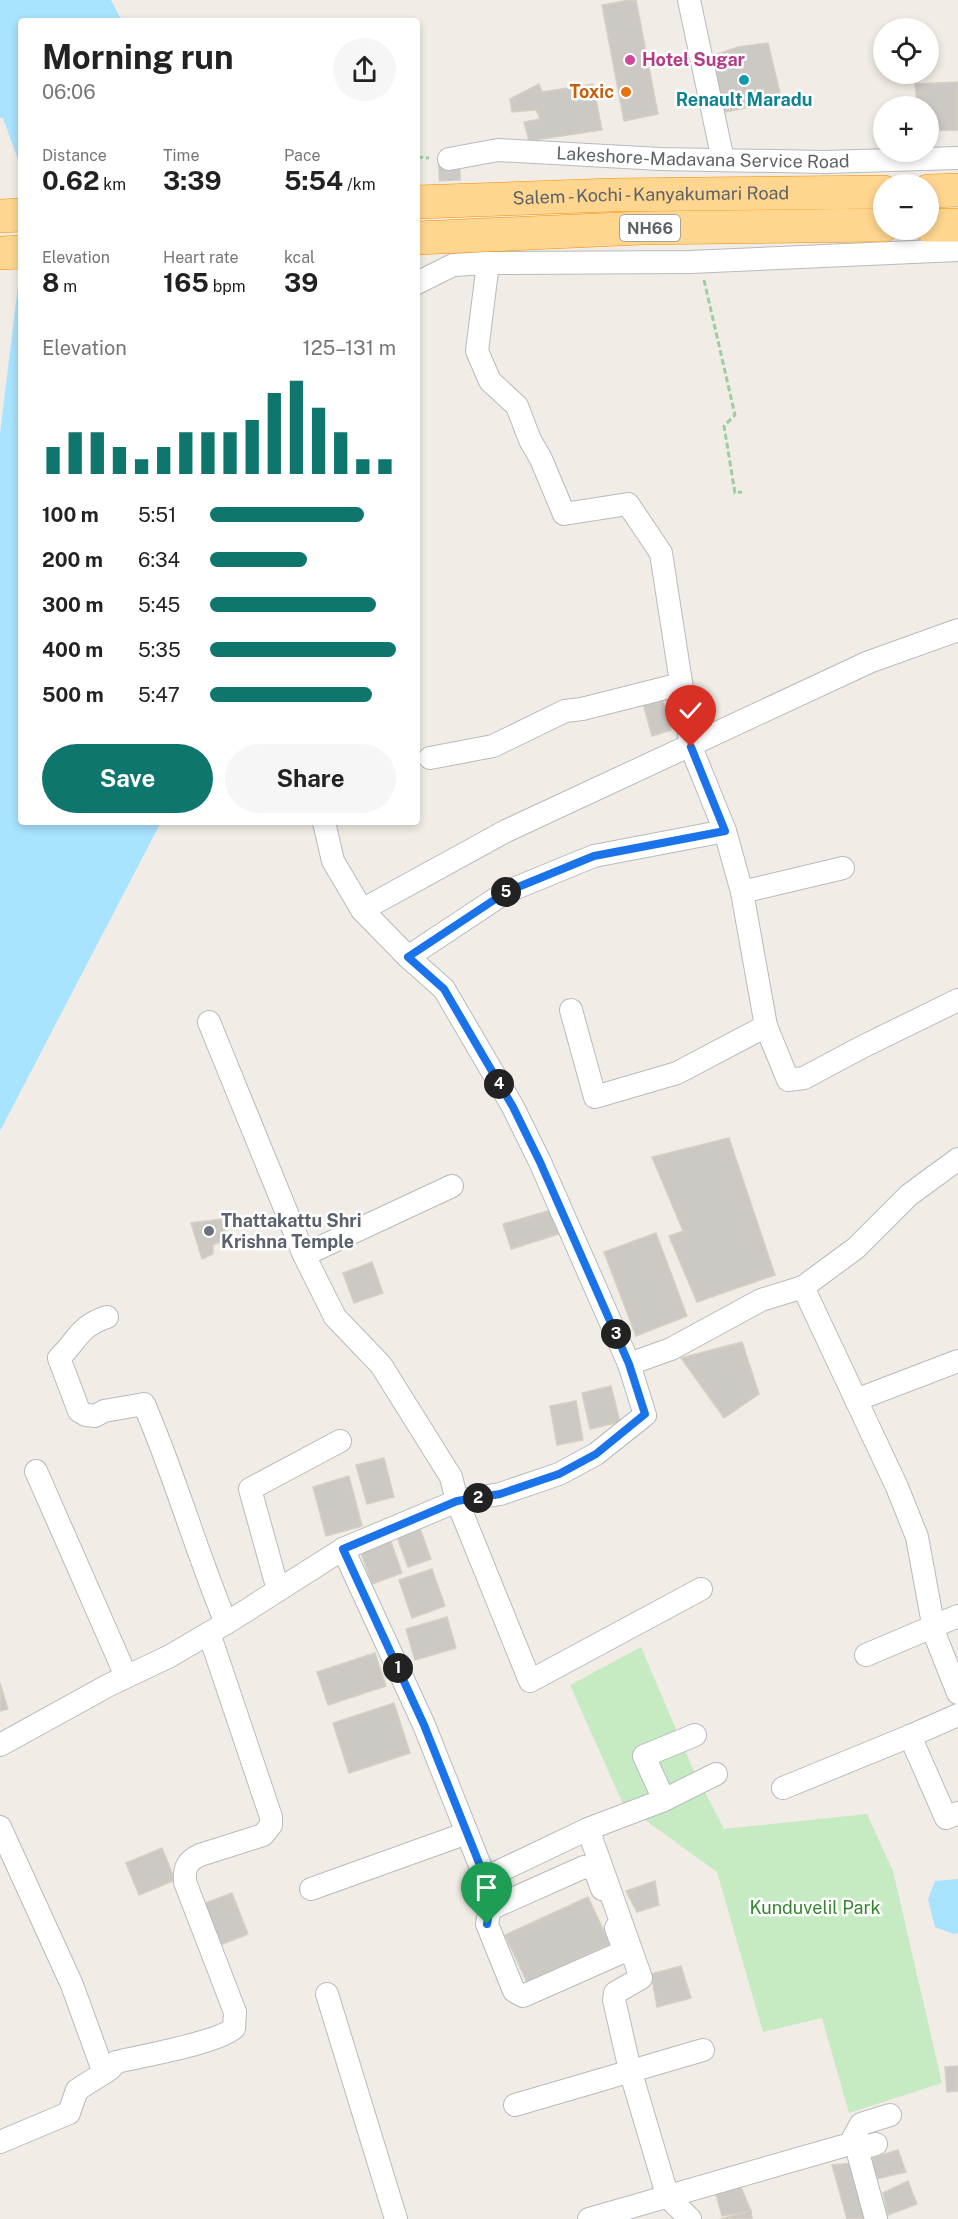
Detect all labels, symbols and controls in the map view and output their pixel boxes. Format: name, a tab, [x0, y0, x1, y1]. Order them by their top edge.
map controls	[873, 18, 939, 240]
button: locate	[873, 18, 939, 84]
text: Morning run	[42, 38, 234, 76]
button: share	[333, 38, 396, 101]
place label: Hotel Sugar	[642, 49, 746, 70]
marker: Hotel Sugar	[623, 53, 637, 67]
marker: Renault Maradu	[737, 73, 751, 87]
text: 06:06	[42, 80, 96, 104]
place label: Toxic	[569, 81, 614, 102]
marker: Toxic	[619, 85, 633, 99]
place label: Renault Maradu	[676, 89, 812, 110]
button: +	[873, 96, 939, 162]
street label: Lakeshore-Madavana Service Road	[556, 142, 850, 172]
text: Distance	[42, 146, 107, 165]
text: Time	[163, 146, 199, 165]
text: Pace	[284, 146, 321, 165]
text: 0.62	[42, 165, 99, 196]
text: 3:39	[163, 165, 222, 196]
text: 5:54	[284, 165, 343, 196]
button: −	[873, 174, 939, 240]
text: km	[99, 175, 126, 194]
text: /km	[343, 175, 376, 194]
street label: Salem - Kochi - Kanyakumari Road	[512, 182, 789, 209]
road number: NH66	[620, 215, 680, 241]
text: Elevation	[42, 248, 110, 267]
text: Heart rate	[163, 248, 239, 267]
text: kcal	[284, 248, 315, 267]
text: 8	[42, 267, 59, 298]
text: 165	[163, 267, 209, 298]
text: 39	[284, 267, 318, 298]
text: m	[59, 277, 77, 296]
text: bpm	[209, 277, 246, 296]
text: Elevation	[42, 336, 127, 360]
text: 125–131 m	[303, 336, 396, 360]
text: 100 m	[42, 503, 99, 527]
text: 5:51	[138, 503, 176, 527]
text: 200 m	[42, 548, 103, 572]
text: 6:34	[138, 548, 180, 572]
text: 300 m	[42, 593, 103, 617]
text: 5:45	[138, 593, 180, 617]
text: 400 m	[42, 638, 103, 662]
text: 5:35	[138, 638, 181, 662]
text: 500 m	[42, 683, 104, 707]
text: 5:47	[138, 683, 180, 707]
pin	[665, 685, 716, 747]
icon: check	[674, 694, 707, 727]
button: Save	[42, 744, 213, 813]
button: Share	[225, 744, 396, 813]
pin: 5	[491, 877, 521, 907]
text: 5	[501, 882, 511, 901]
pin: 4	[484, 1069, 514, 1099]
text: 4	[494, 1074, 504, 1093]
place label: Thattakattu Shri Krishna Temple	[221, 1210, 362, 1252]
marker: Thattakattu Shri Krishna Temple	[202, 1224, 216, 1238]
pin: 3	[601, 1319, 631, 1349]
text: 3	[611, 1324, 621, 1343]
pin: 2	[463, 1483, 493, 1513]
text: 2	[473, 1488, 483, 1507]
pin: 1	[383, 1653, 413, 1683]
text: 1	[395, 1658, 401, 1677]
pin	[461, 1862, 512, 1924]
icon: arrive	[470, 1871, 503, 1904]
park label: Kunduvelil Park	[749, 1897, 881, 1918]

